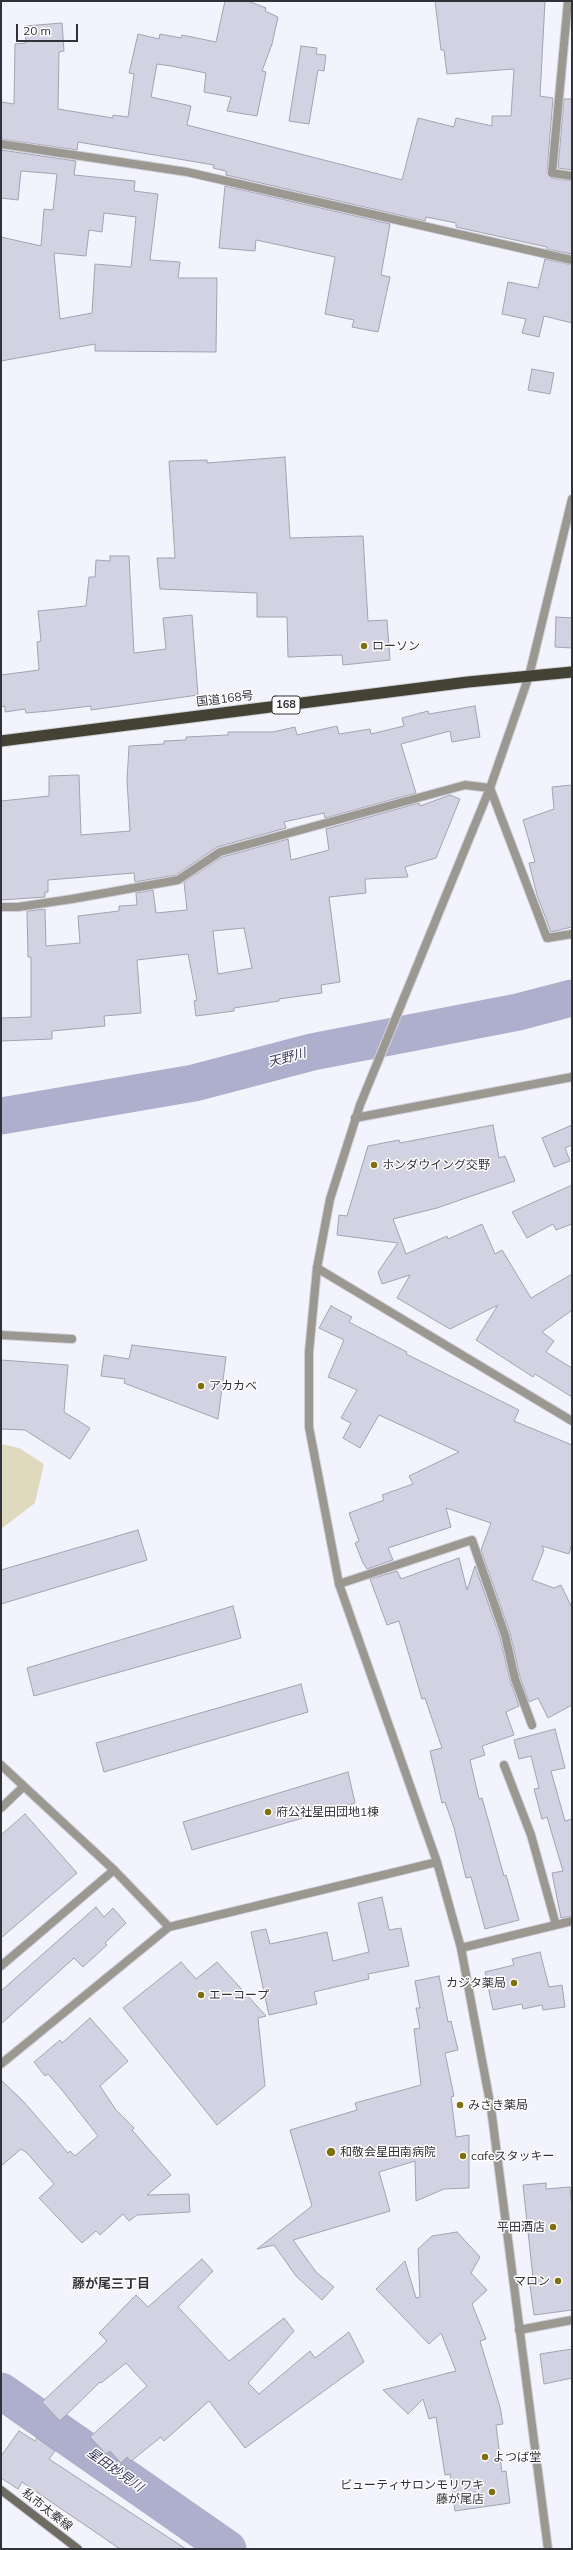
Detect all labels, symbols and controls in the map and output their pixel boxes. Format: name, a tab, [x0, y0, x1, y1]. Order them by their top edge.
scale bar	[18, 16, 80, 42]
text: 20 m	[23, 23, 51, 38]
place label: ローソン	[372, 639, 420, 653]
marker: ローソン	[359, 641, 369, 651]
street label: 国道168号	[196, 688, 254, 710]
road number: 168	[272, 696, 300, 714]
water label: 天野川	[266, 1045, 308, 1071]
place label: ホンダウイング交野	[382, 1158, 490, 1172]
marker: ホンダウイング交野	[369, 1160, 379, 1170]
place label: アカカベ	[209, 1379, 257, 1393]
marker: アカカベ	[196, 1381, 206, 1391]
place label: 府公社星田団地1棟	[276, 1805, 379, 1819]
marker: 府公社星田団地1棟	[263, 1807, 273, 1817]
place label: カジタ薬局	[446, 1976, 506, 1990]
marker: カジタ薬局	[509, 1978, 519, 1988]
place label: エーコープ	[209, 1988, 269, 2002]
marker: エーコープ	[196, 1990, 206, 2000]
place label: みさき薬局	[468, 2098, 528, 2112]
marker: みさき薬局	[455, 2100, 465, 2110]
place label: 和敬会星田南病院	[340, 2145, 436, 2159]
marker: 和敬会星田南病院	[325, 2146, 337, 2158]
place label: cafeスタッキー	[471, 2149, 555, 2163]
marker: cafeスタッキー	[458, 2151, 468, 2161]
place label: 平田酒店	[497, 2220, 545, 2234]
marker: 平田酒店	[548, 2222, 558, 2232]
place label: マロン	[514, 2274, 550, 2288]
district label: 藤が尾三丁目	[72, 2276, 150, 2292]
marker: マロン	[553, 2276, 563, 2286]
water label: 星田妙見川	[84, 2445, 146, 2495]
place label: よつば堂	[493, 2450, 541, 2464]
marker: よつば堂	[480, 2452, 490, 2462]
place label: ビューティサロンモリワキ 藤が尾店	[340, 2478, 484, 2506]
street label: 私市太秦線	[19, 2486, 75, 2534]
marker: ビューティサロンモリワキ 藤が尾店	[487, 2487, 497, 2497]

